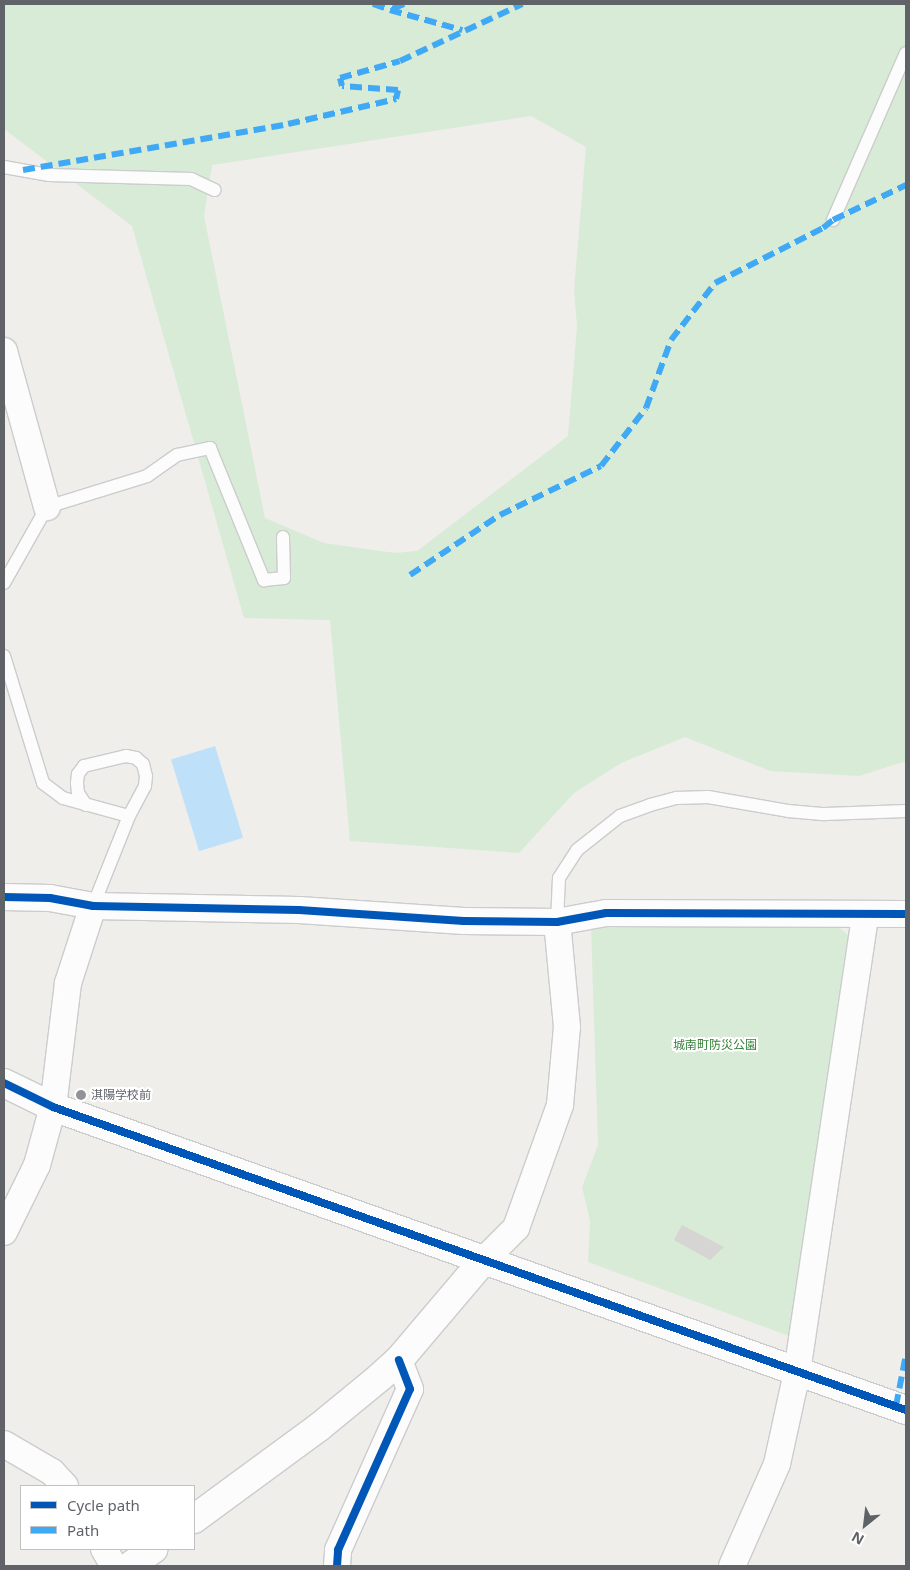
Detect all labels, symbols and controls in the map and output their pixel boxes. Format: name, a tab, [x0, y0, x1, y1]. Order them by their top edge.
park label: 城南町防災公園	[673, 1038, 757, 1052]
place label: 淇陽学校前	[91, 1088, 151, 1102]
marker: 淇陽学校前	[75, 1089, 87, 1101]
legend	[20, 1485, 195, 1550]
text: Cycle path	[67, 1495, 140, 1515]
north arrow	[840, 1500, 890, 1550]
text: Path	[67, 1520, 99, 1540]
text: N	[848, 1527, 867, 1550]

